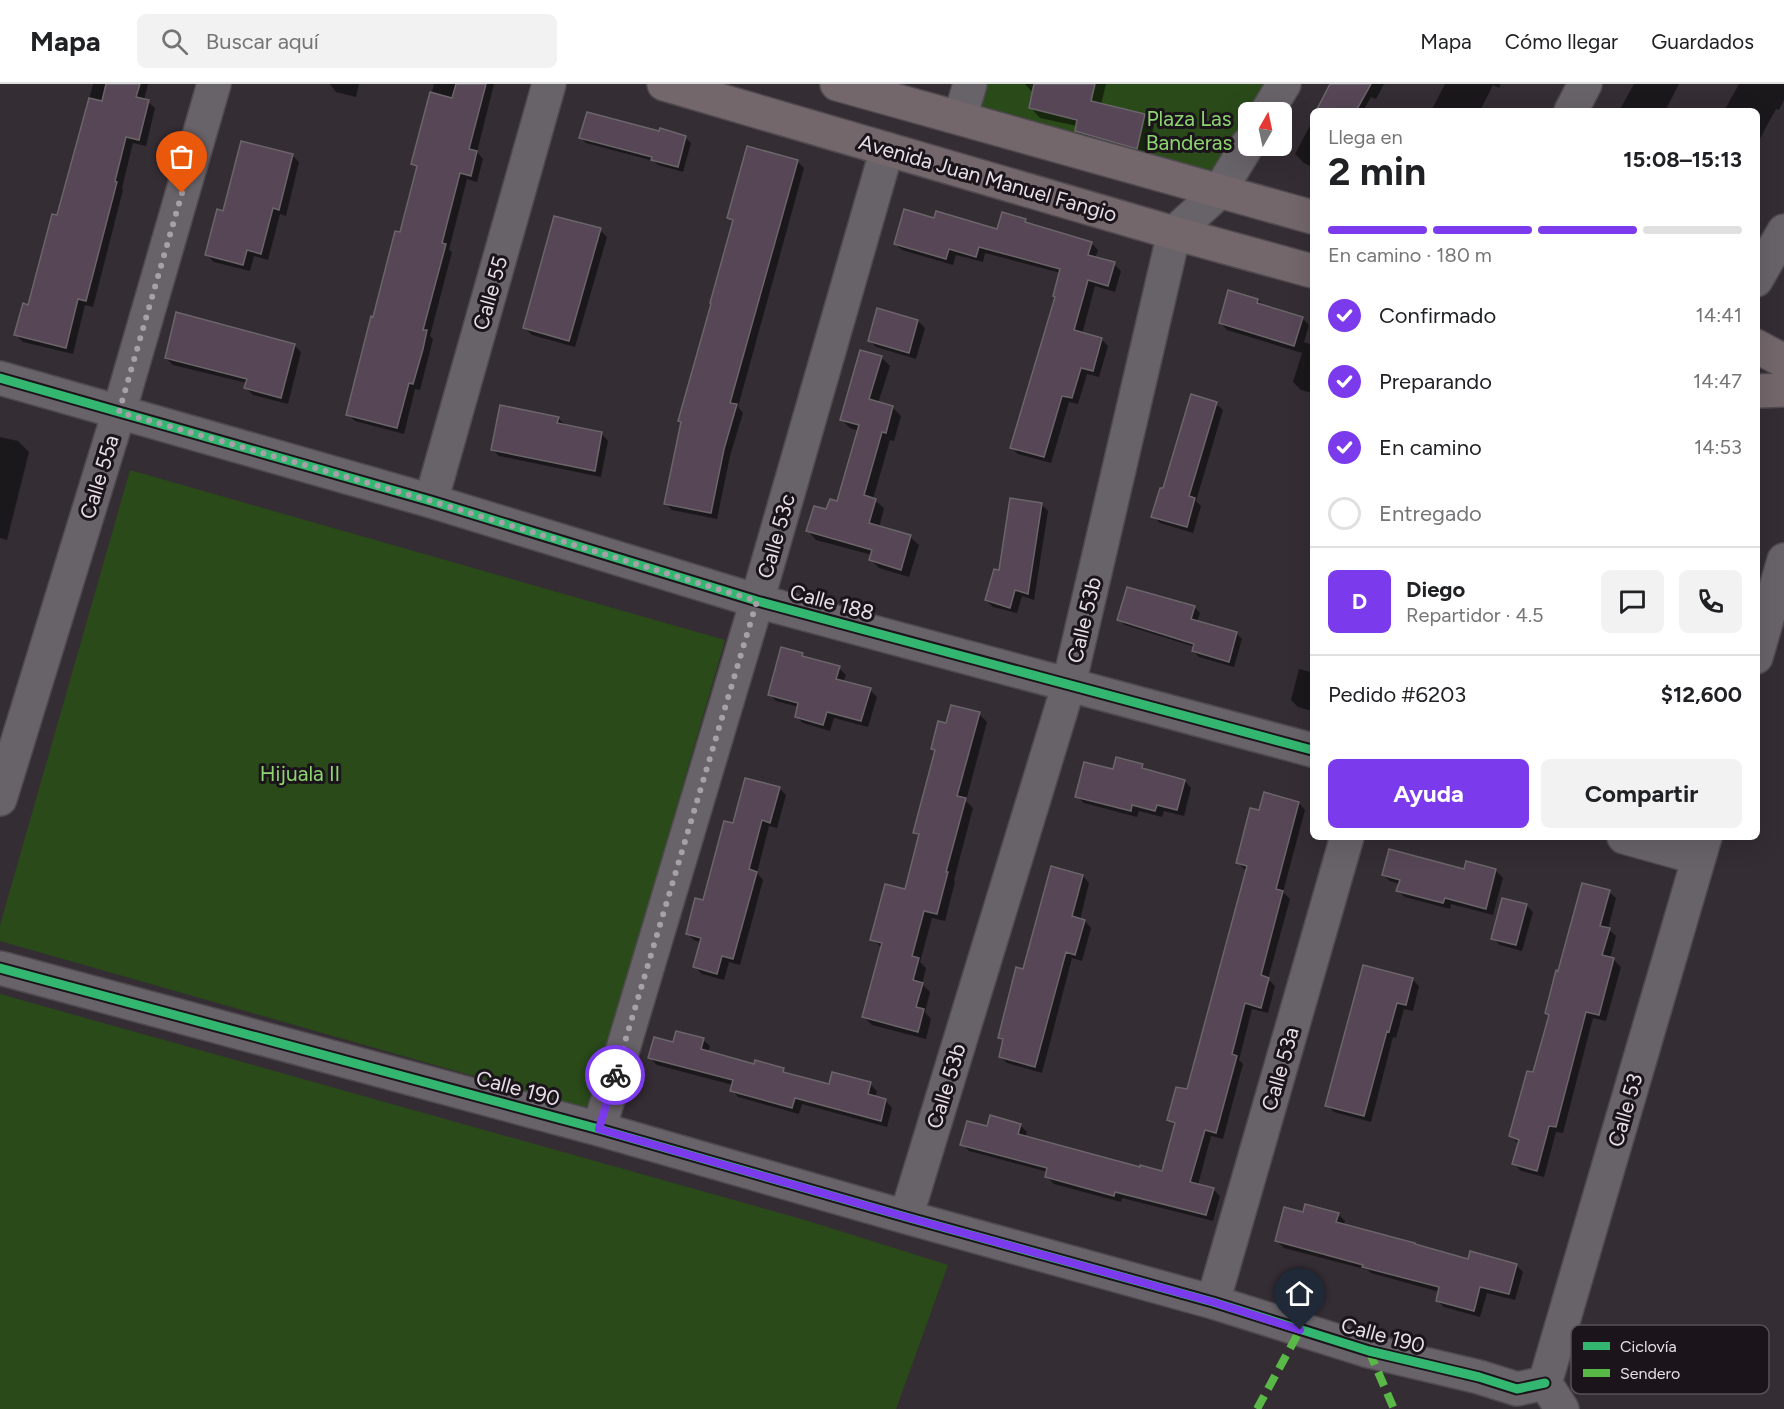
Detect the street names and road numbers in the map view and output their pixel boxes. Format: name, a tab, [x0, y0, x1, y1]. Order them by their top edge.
street label: Avenida Juan Manuel Fangio	[856, 129, 1120, 227]
street label: Calle 55	[468, 253, 512, 333]
street label: Calle 55a	[74, 432, 124, 522]
street label: Calle 53c	[752, 491, 800, 581]
street label: Calle 53b	[1062, 575, 1106, 665]
street label: Calle 188	[787, 579, 877, 625]
street label: Calle 53a	[1256, 1024, 1304, 1114]
street label: Calle 53b	[921, 1040, 971, 1132]
street label: Calle 190	[473, 1065, 563, 1111]
street label: Calle 53	[1603, 1070, 1647, 1150]
street label: Calle 190	[1338, 1312, 1428, 1358]

